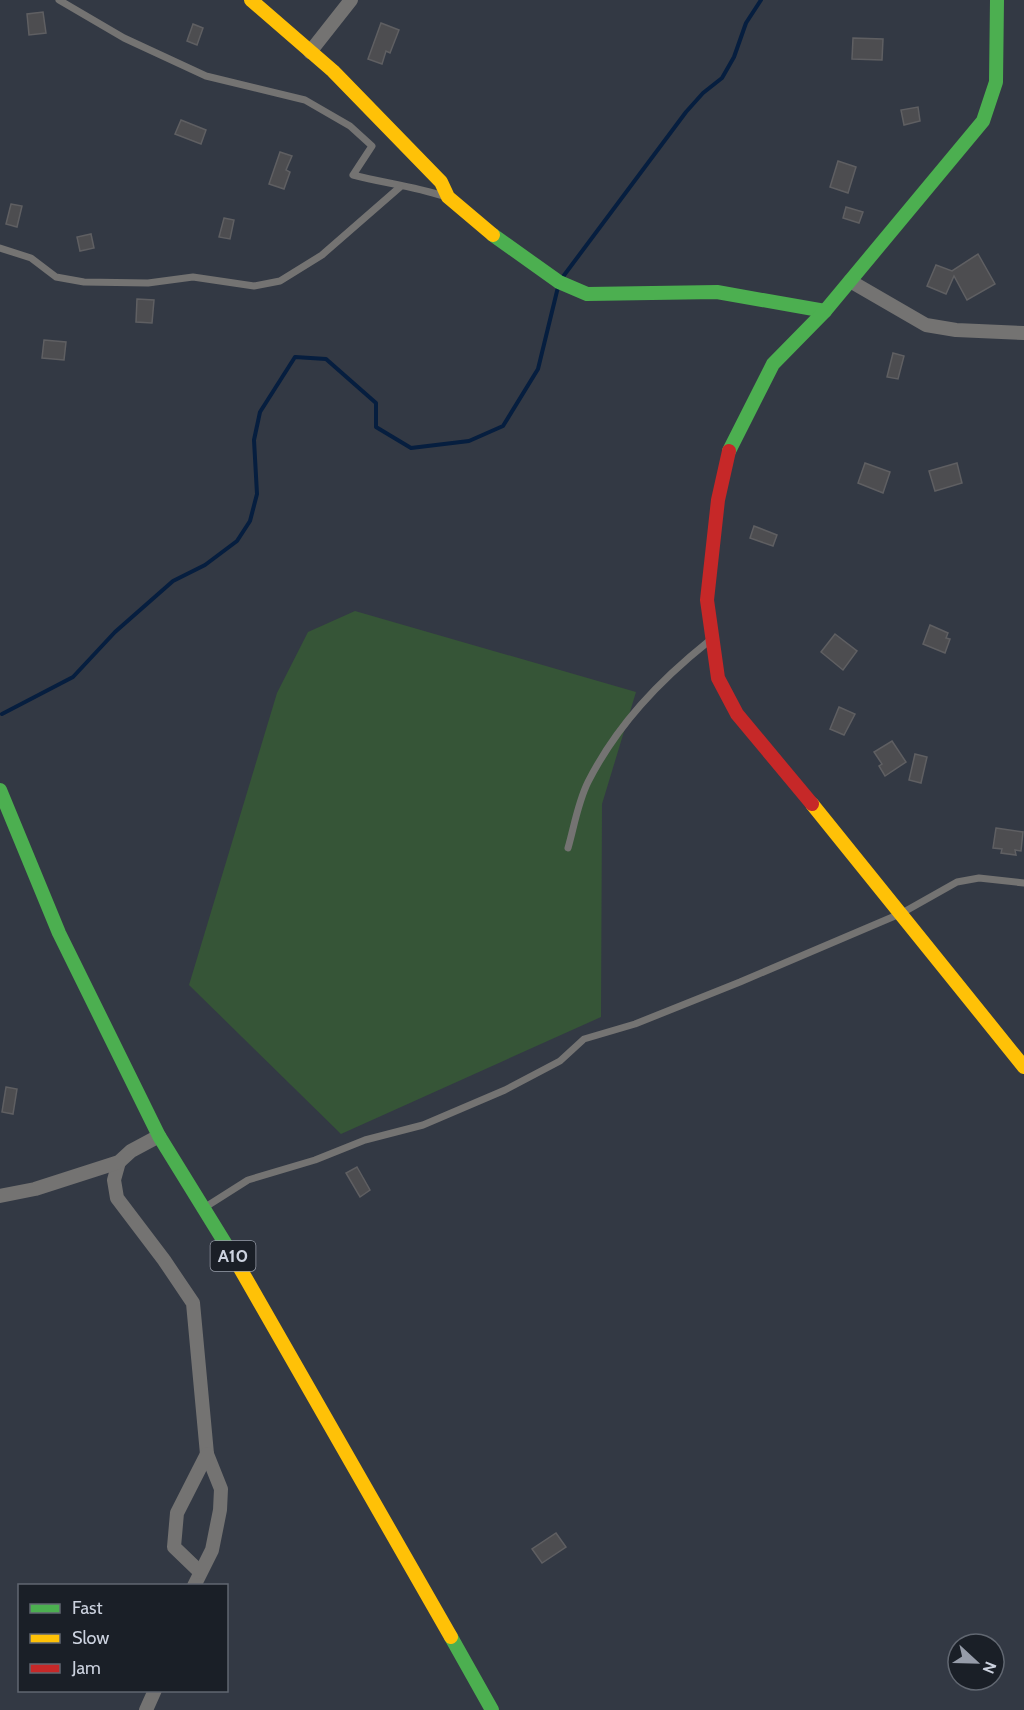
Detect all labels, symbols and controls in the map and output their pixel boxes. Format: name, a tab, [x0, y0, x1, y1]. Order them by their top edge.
road number: A10	[210, 1241, 256, 1271]
legend	[18, 1584, 228, 1692]
text: Fast	[72, 1597, 103, 1619]
text: Slow	[72, 1627, 109, 1649]
north arrow	[946, 1632, 1006, 1692]
text: Jam	[71, 1657, 101, 1679]
text: N	[979, 1659, 1000, 1676]

